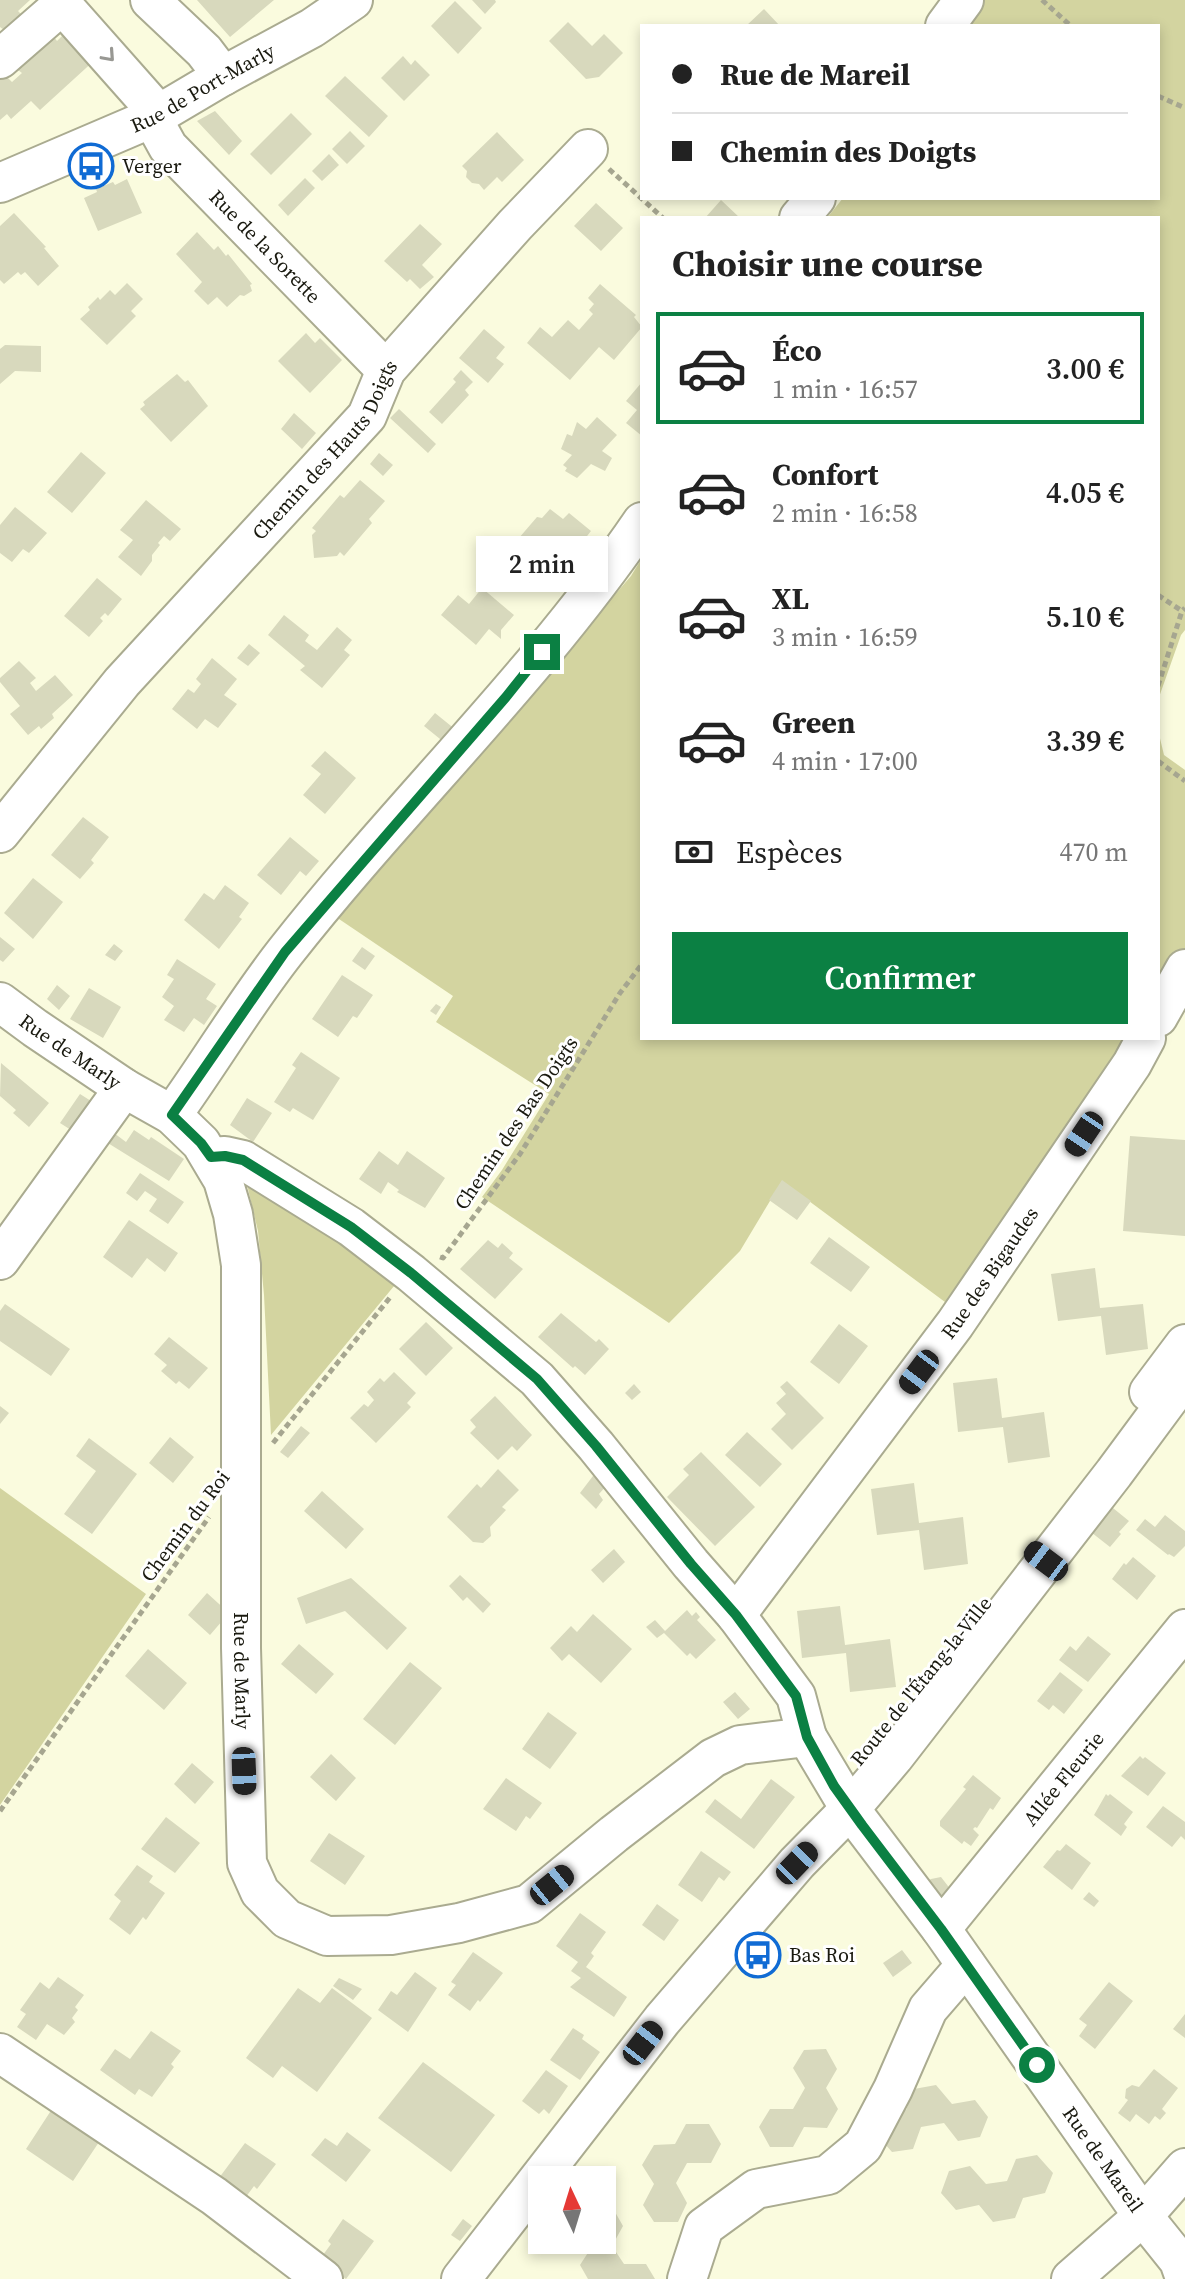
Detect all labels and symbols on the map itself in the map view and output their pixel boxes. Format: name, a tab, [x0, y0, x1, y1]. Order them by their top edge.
street label: Rue de Port-Marly	[126, 36, 280, 139]
one-way arrow	[100, 47, 114, 62]
bus stop icon: Verger	[67, 142, 115, 190]
place label: Verger	[122, 152, 182, 180]
street label: Rue de la Sorette	[203, 183, 327, 309]
street label: Chemin des Hauts Doigts	[246, 353, 404, 546]
callout: 2 min	[476, 536, 608, 592]
route end	[524, 634, 560, 670]
street label: Rue de Marly	[14, 1007, 127, 1097]
street label: Chemin des Bas Doigts	[448, 1031, 584, 1215]
car	[1061, 1107, 1107, 1161]
street label: Rue des Bigaudes	[935, 1201, 1045, 1345]
car	[895, 1346, 943, 1398]
street label: Chemin du Roi	[134, 1465, 236, 1587]
car	[1020, 1537, 1072, 1585]
street label: Route de l'Étang-la-Ville	[844, 1590, 998, 1772]
street label: Rue de Marly	[227, 1612, 257, 1730]
street label: Allée Fleurie	[1016, 1725, 1110, 1832]
car	[231, 1747, 257, 1795]
car	[772, 1837, 822, 1889]
car	[526, 1861, 578, 1909]
bus stop icon: Bas Roi	[734, 1931, 782, 1979]
place label: Bas Roi	[789, 1941, 855, 1969]
car	[619, 2017, 667, 2069]
route start	[1019, 2047, 1055, 2083]
street label: Rue de Mareil	[1056, 2101, 1150, 2218]
north arrow	[528, 2166, 616, 2254]

